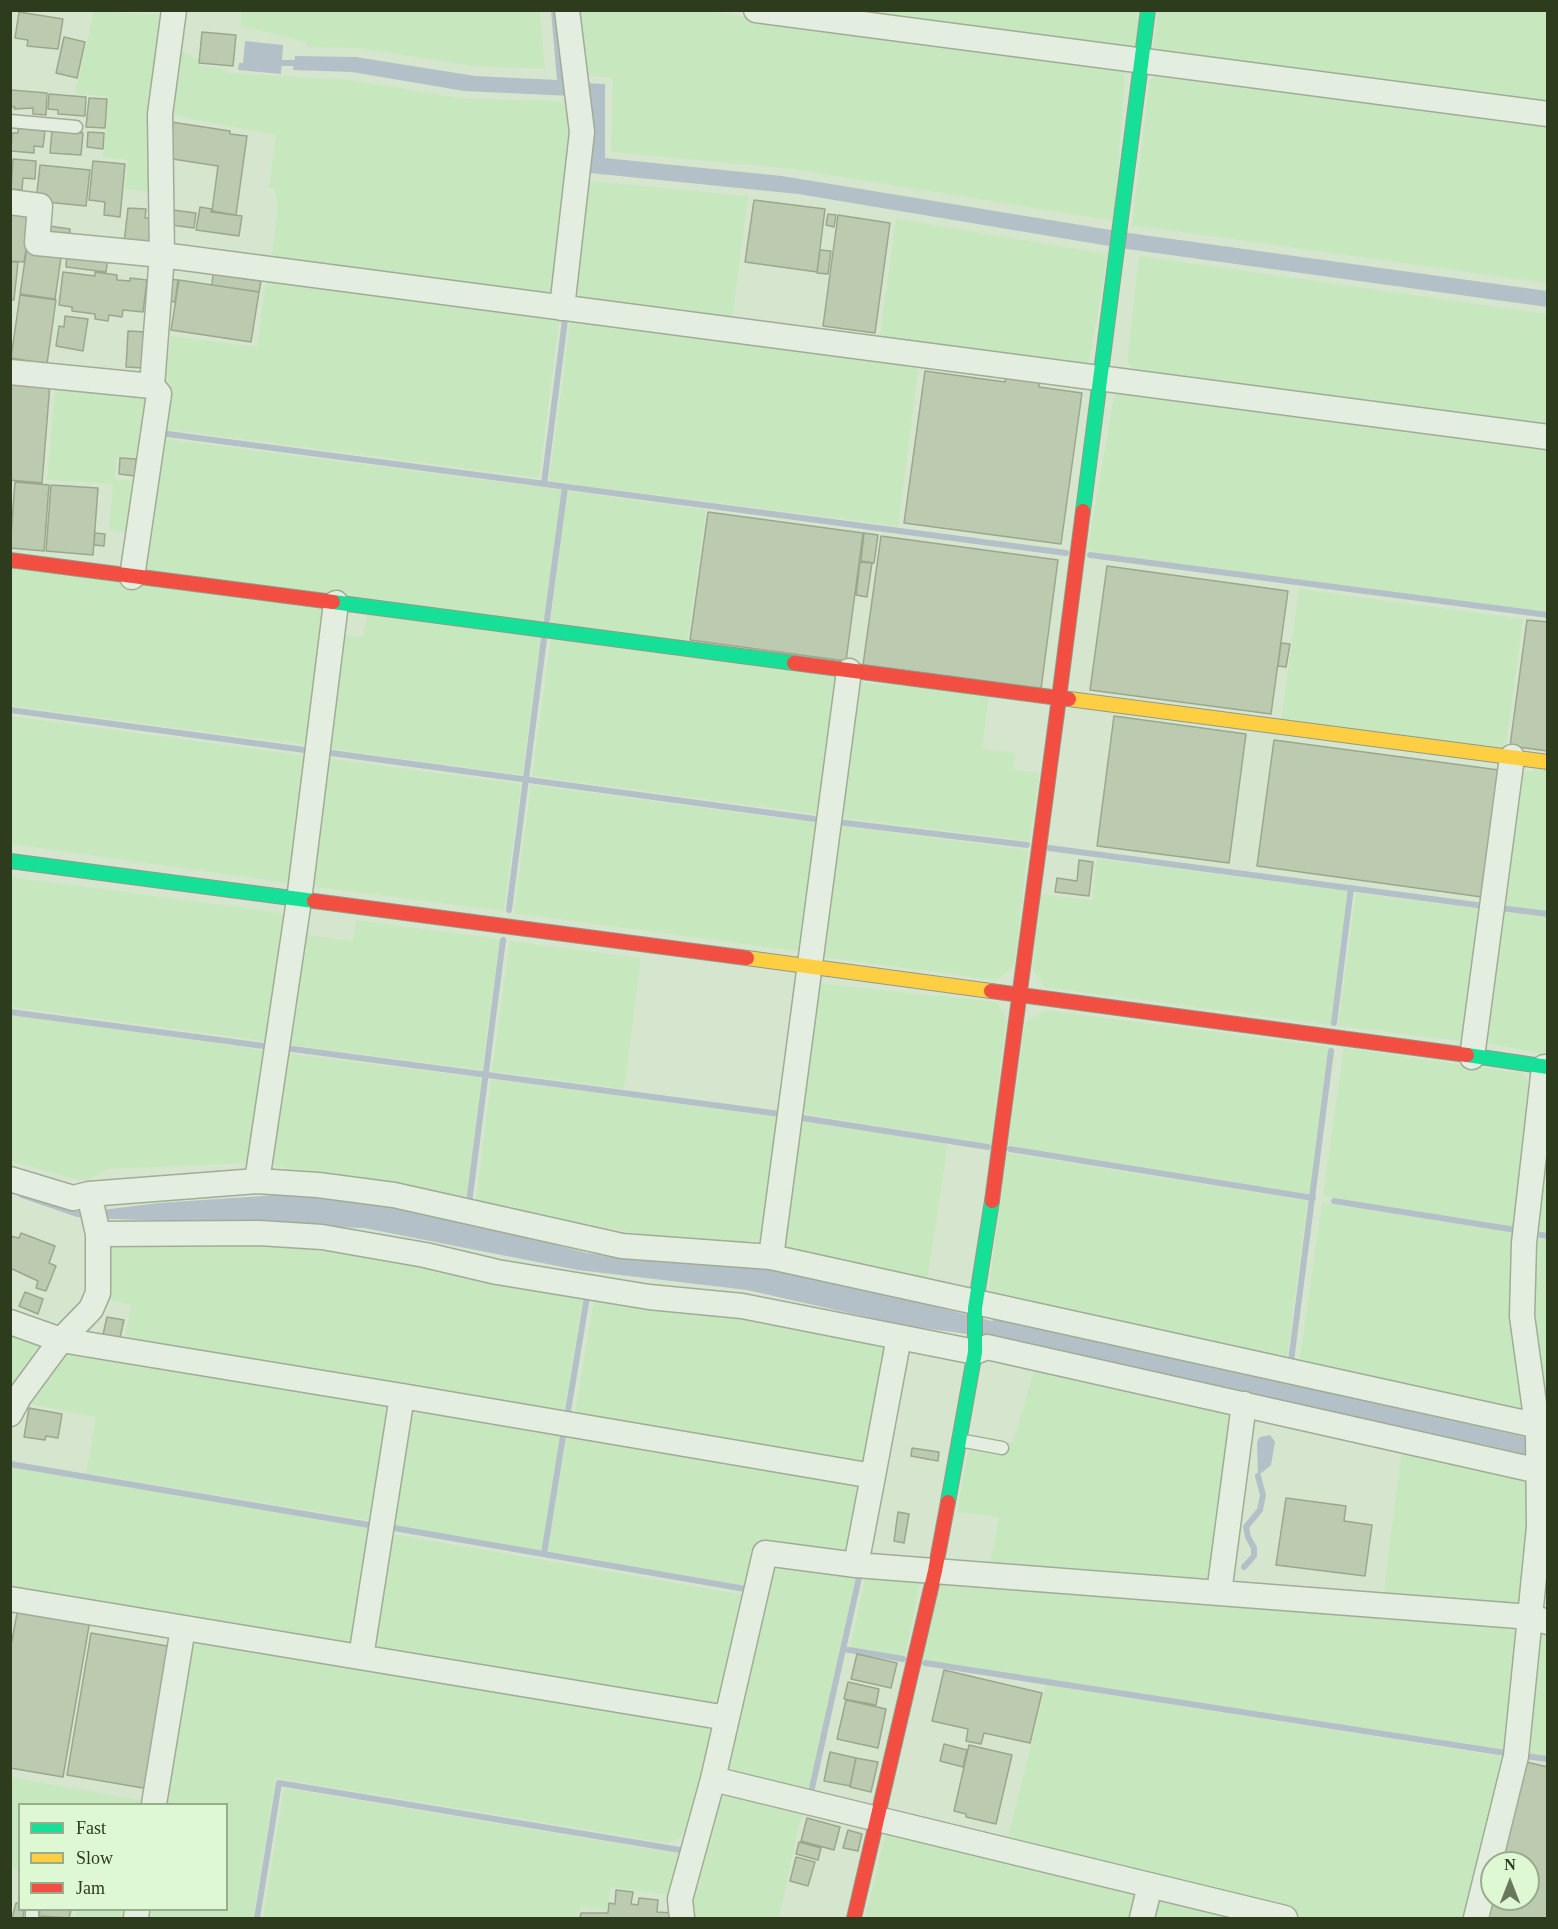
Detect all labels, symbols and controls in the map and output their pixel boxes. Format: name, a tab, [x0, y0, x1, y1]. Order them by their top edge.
legend	[18, 1803, 228, 1911]
text: Fast	[76, 1818, 106, 1838]
text: Slow	[76, 1848, 113, 1868]
north arrow	[1480, 1851, 1540, 1911]
text: N	[1504, 1856, 1516, 1873]
text: Jam	[76, 1878, 105, 1898]

